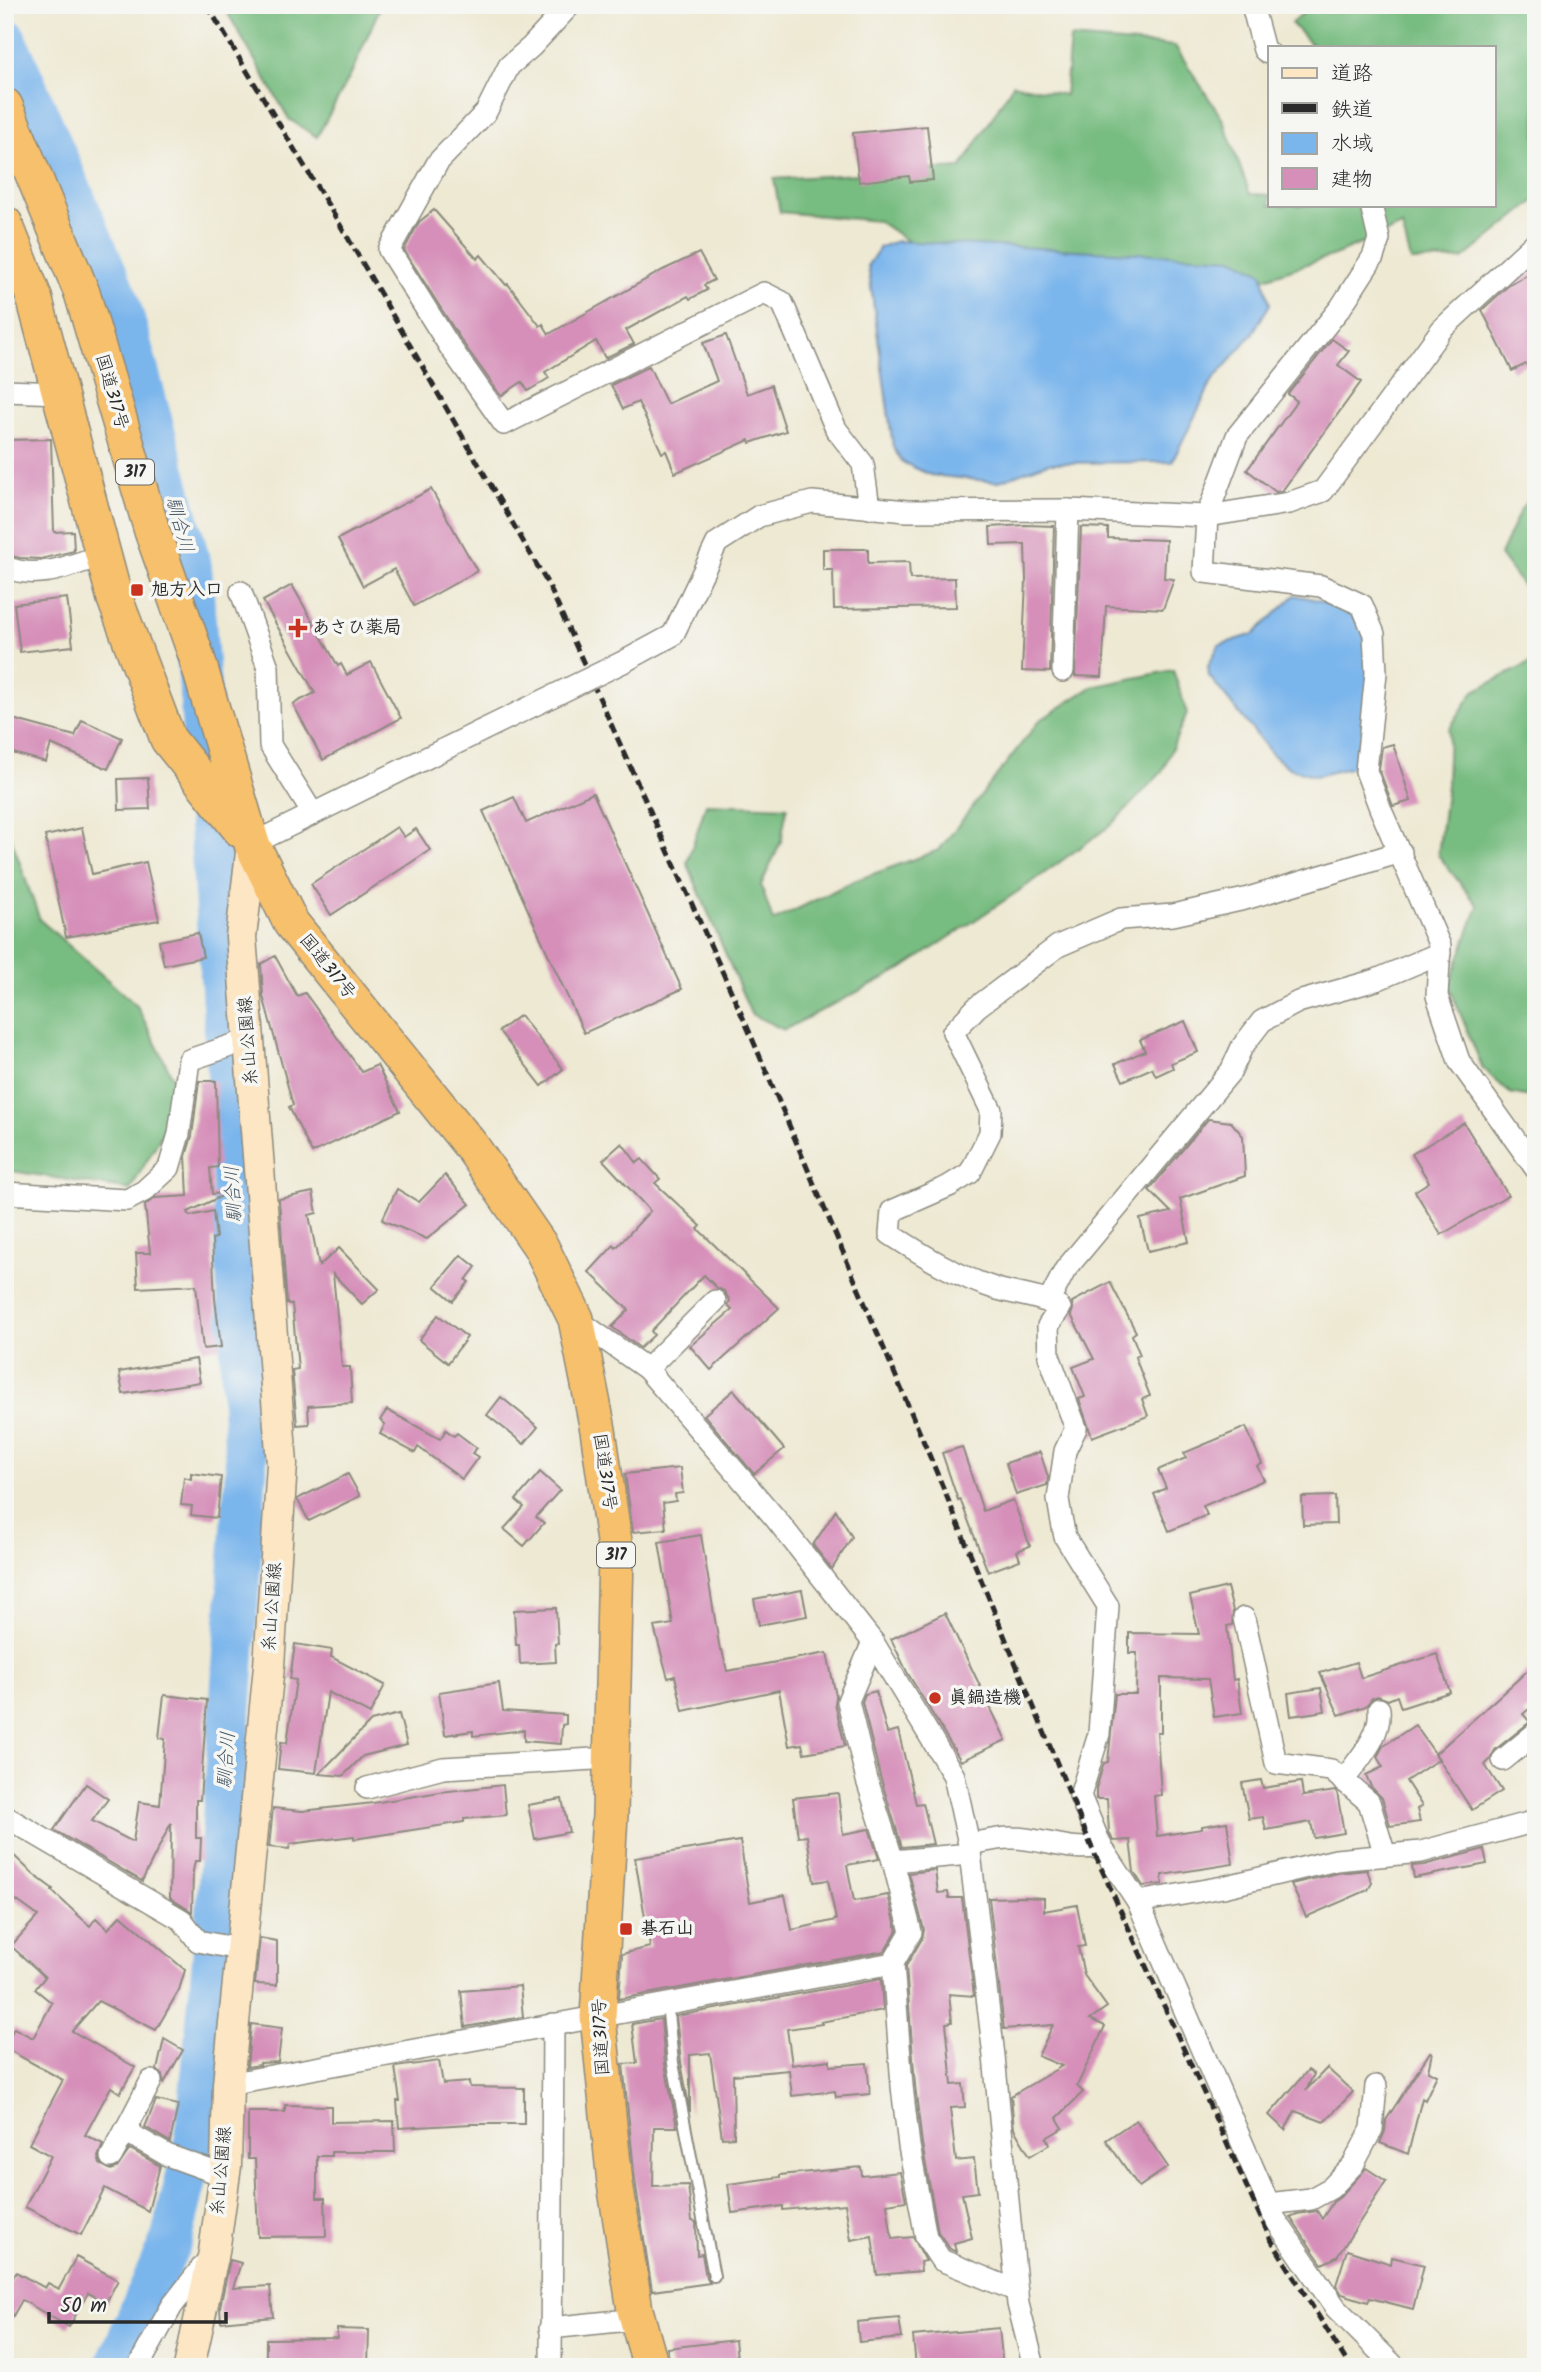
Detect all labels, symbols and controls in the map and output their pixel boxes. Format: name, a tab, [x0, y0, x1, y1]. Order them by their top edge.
legend	[1268, 46, 1496, 206]
text: 道路	[1331, 58, 1373, 91]
text: 鉄道	[1331, 94, 1373, 127]
text: 水域	[1331, 128, 1373, 161]
text: 建物	[1331, 164, 1373, 197]
street label: 国道317号	[86, 350, 136, 434]
road number: 317	[116, 460, 154, 485]
water label: 馴合川	[157, 494, 201, 556]
place label: 旭方入口	[151, 576, 223, 605]
marker: 旭方入口	[129, 582, 145, 598]
place label: あさひ薬局	[312, 614, 401, 643]
marker: あさひ薬局	[290, 620, 306, 636]
street label: 国道317号	[291, 927, 363, 1007]
street label: 糸山公園線	[231, 995, 267, 1087]
water label: 馴合川	[218, 1165, 250, 1223]
street label: 国道317号	[584, 1431, 624, 1513]
road number: 317	[597, 1542, 635, 1568]
street label: 糸山公園線	[255, 1561, 291, 1653]
place label: 眞鍋造機	[949, 1684, 1021, 1713]
marker: 眞鍋造機	[927, 1690, 943, 1706]
water label: 馴合川	[210, 1731, 244, 1789]
place label: 碁石山	[640, 1915, 694, 1944]
marker: 碁石山	[618, 1921, 634, 1937]
street label: 国道317号	[585, 1997, 619, 2077]
street label: 糸山公園線	[204, 2125, 240, 2217]
scale bar	[49, 2281, 226, 2325]
text: 50 m	[60, 2290, 107, 2323]

